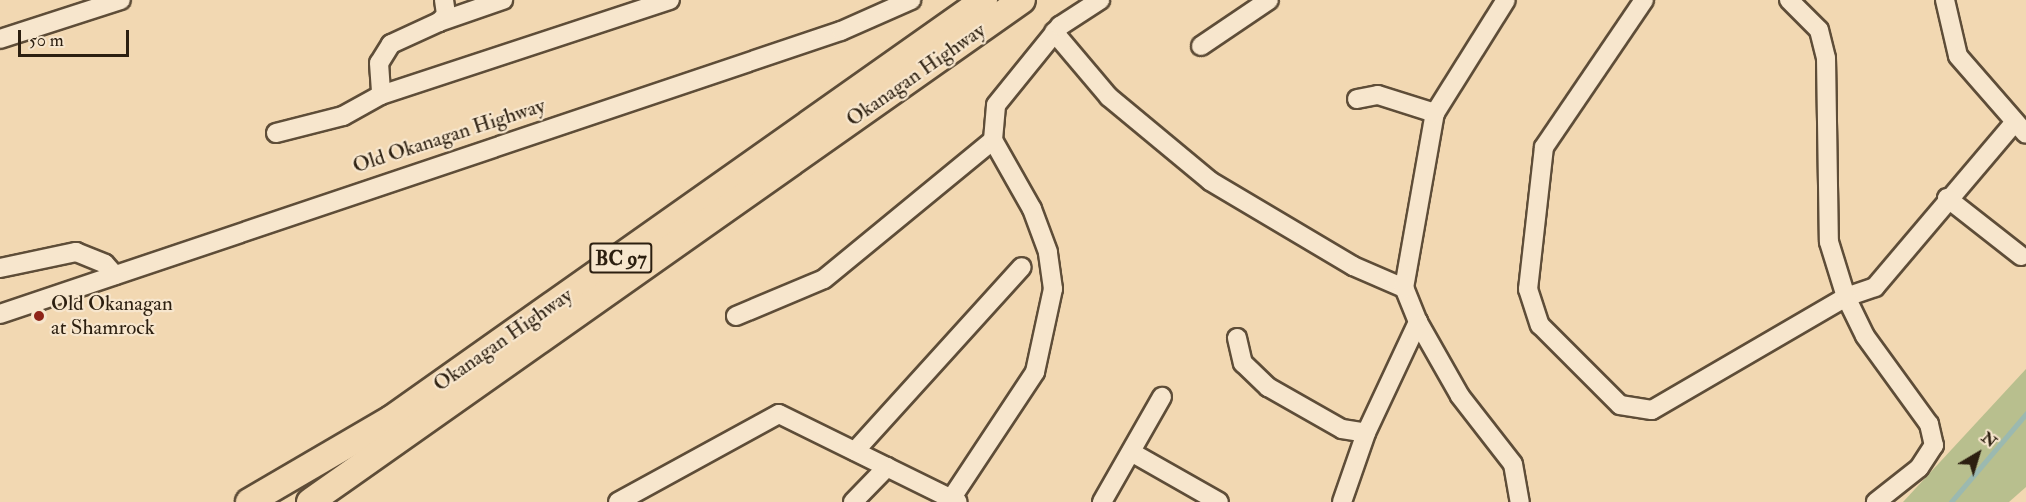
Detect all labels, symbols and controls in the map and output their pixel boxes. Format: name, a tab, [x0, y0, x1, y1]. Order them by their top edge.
scale bar	[21, 18, 132, 56]
street label: Okanagan Highway	[842, 18, 990, 132]
text: 50 m	[29, 29, 64, 52]
street label: Old Okanagan Highway	[350, 93, 548, 179]
road number: BC 97	[588, 241, 654, 275]
street label: Okanagan Highway	[429, 283, 577, 397]
place label: Old Okanagan at Shamrock	[51, 291, 173, 341]
marker: Old Okanagan at Shamrock	[32, 309, 46, 323]
north arrow	[1948, 424, 2008, 484]
text: N	[1977, 428, 2001, 452]

